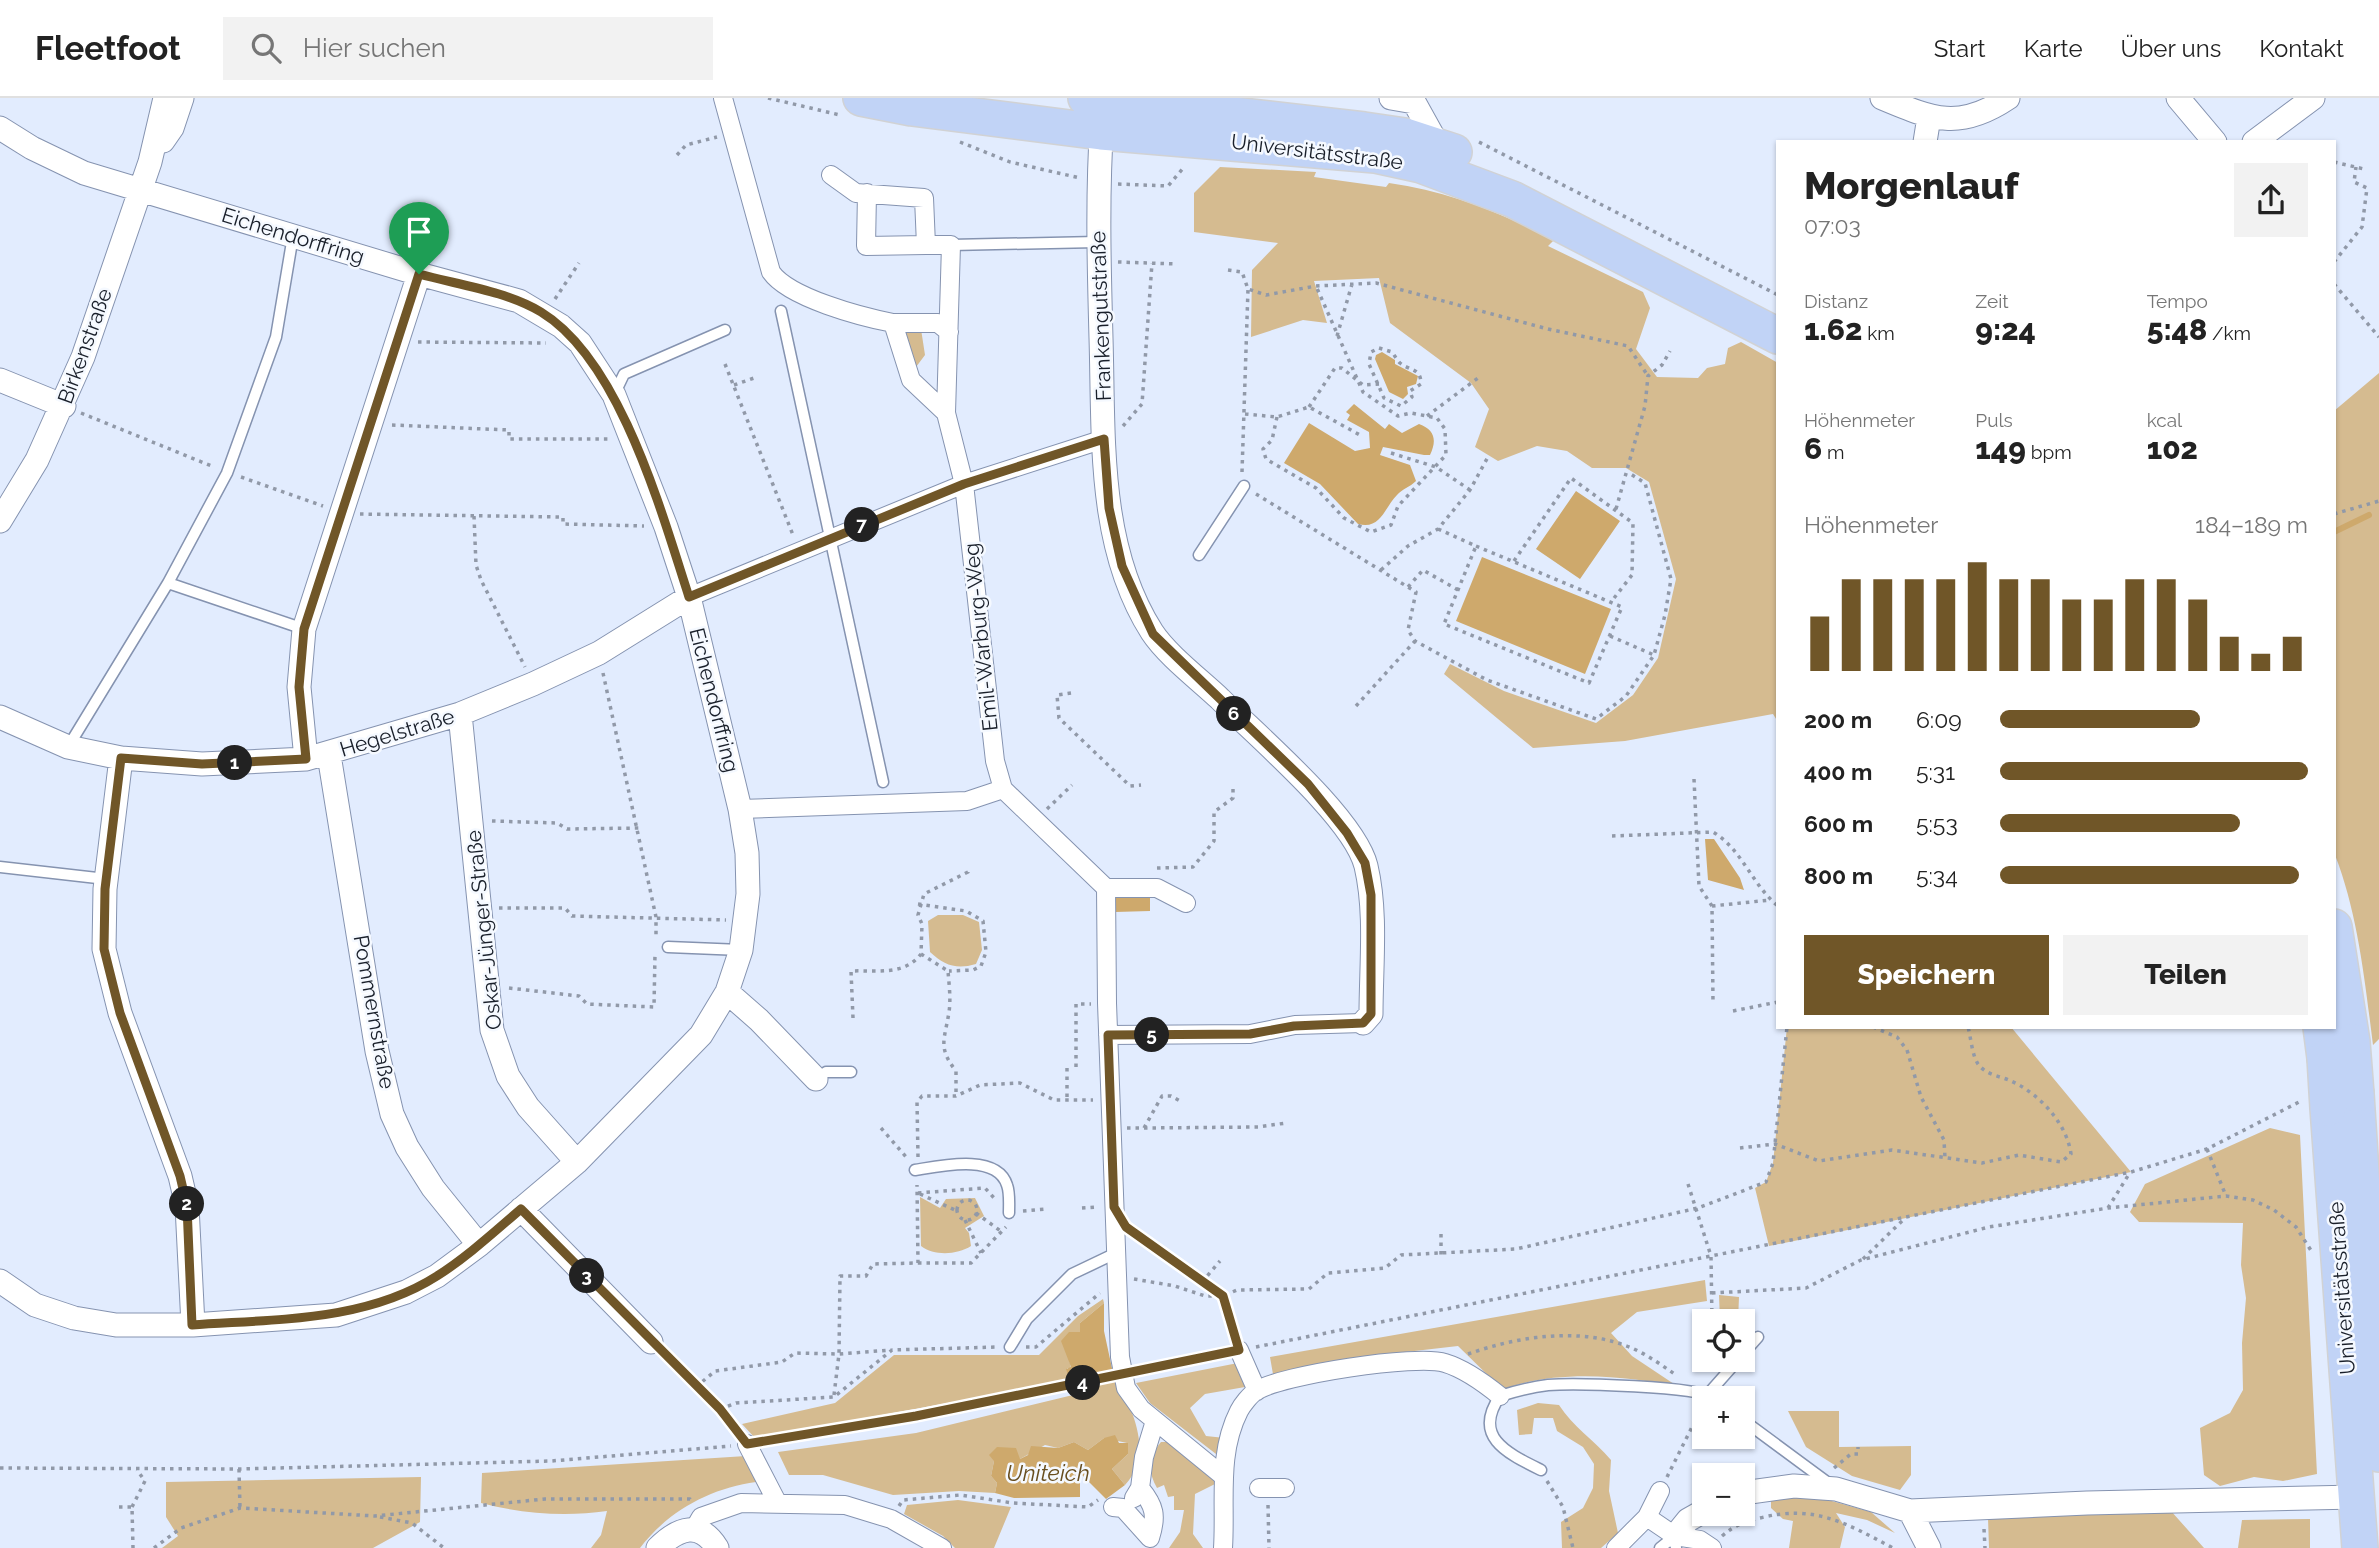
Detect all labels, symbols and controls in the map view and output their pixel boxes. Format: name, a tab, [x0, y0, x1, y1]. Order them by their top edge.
search box	[223, 17, 713, 80]
text: Fleetfoot	[35, 29, 181, 68]
icon: search	[247, 29, 285, 67]
text: Hier suchen	[303, 33, 446, 63]
text: Start	[1934, 34, 1986, 63]
text: Karte	[2024, 34, 2083, 63]
text: Über uns	[2121, 34, 2221, 63]
text: Kontakt	[2259, 34, 2344, 63]
street label: Universitätsstraße	[1230, 129, 1405, 174]
text: Morgenlauf	[1804, 163, 2019, 208]
button: share	[2234, 163, 2308, 237]
street label: Eichendorffring	[219, 202, 368, 269]
pin	[389, 202, 449, 274]
text: 07:03	[1804, 212, 1861, 239]
icon: arrive	[400, 213, 438, 251]
street label: Frankengutstraße	[1085, 231, 1116, 401]
street label: Birkenstraße	[52, 285, 117, 407]
text: Distanz	[1804, 290, 1868, 312]
text: Zeit	[1975, 290, 2009, 312]
text: Tempo	[2147, 290, 2208, 312]
text: 1.62	[1804, 312, 1862, 347]
text: 9:24	[1975, 312, 2036, 347]
text: 5:48	[2147, 312, 2207, 347]
text: km	[1862, 322, 1895, 344]
text: /km	[2207, 322, 2251, 344]
text: Höhenmeter	[1804, 409, 1915, 431]
text: Puls	[1975, 409, 2013, 431]
text: kcal	[2147, 409, 2182, 431]
text: 6	[1804, 431, 1822, 466]
text: 149	[1975, 431, 2026, 466]
text: 102	[2147, 431, 2198, 466]
text: m	[1822, 441, 1845, 463]
text: bpm	[2026, 441, 2072, 463]
pin: 7	[844, 508, 880, 542]
text: Höhenmeter	[1804, 511, 1938, 538]
text: 184–189 m	[2195, 511, 2308, 538]
text: 7	[856, 513, 867, 535]
street label: Emil-Warburg-Weg	[958, 542, 1003, 732]
street label: Eichendorffring	[684, 625, 745, 775]
pin: 6	[1216, 696, 1252, 732]
text: 6	[1228, 702, 1239, 724]
street label: Hegelstraße	[337, 703, 457, 762]
text: 200 m	[1804, 706, 1872, 733]
text: 6:09	[1916, 706, 1962, 733]
pin: 1	[218, 746, 252, 780]
text: 1	[230, 751, 239, 773]
text: 400 m	[1804, 758, 1872, 785]
text: 5:31	[1916, 758, 1955, 785]
text: 600 m	[1804, 810, 1873, 837]
text: 5:53	[1916, 810, 1958, 837]
street label: Oskar-Jünger-Straße	[461, 829, 506, 1031]
text: 800 m	[1804, 862, 1873, 889]
text: 5:34	[1916, 862, 1958, 889]
street label: Pommernstraße	[349, 933, 400, 1091]
button: Speichern	[1804, 935, 2049, 1015]
button: Teilen	[2063, 935, 2308, 1015]
pin: 5	[1134, 1018, 1170, 1052]
text: 5	[1146, 1023, 1157, 1045]
pin: 2	[170, 1186, 204, 1222]
text: 2	[181, 1192, 192, 1214]
street label: Universitätsstraße	[2323, 1201, 2360, 1375]
pin: 3	[570, 1258, 604, 1294]
text: 3	[581, 1264, 592, 1286]
map controls	[1692, 1309, 1755, 1526]
button: locate	[1692, 1309, 1755, 1372]
pin: 4	[1066, 1366, 1100, 1400]
text: 4	[1077, 1371, 1088, 1393]
button: +	[1692, 1386, 1755, 1449]
water label: Uniteich	[1006, 1459, 1090, 1486]
button: −	[1692, 1463, 1755, 1526]

